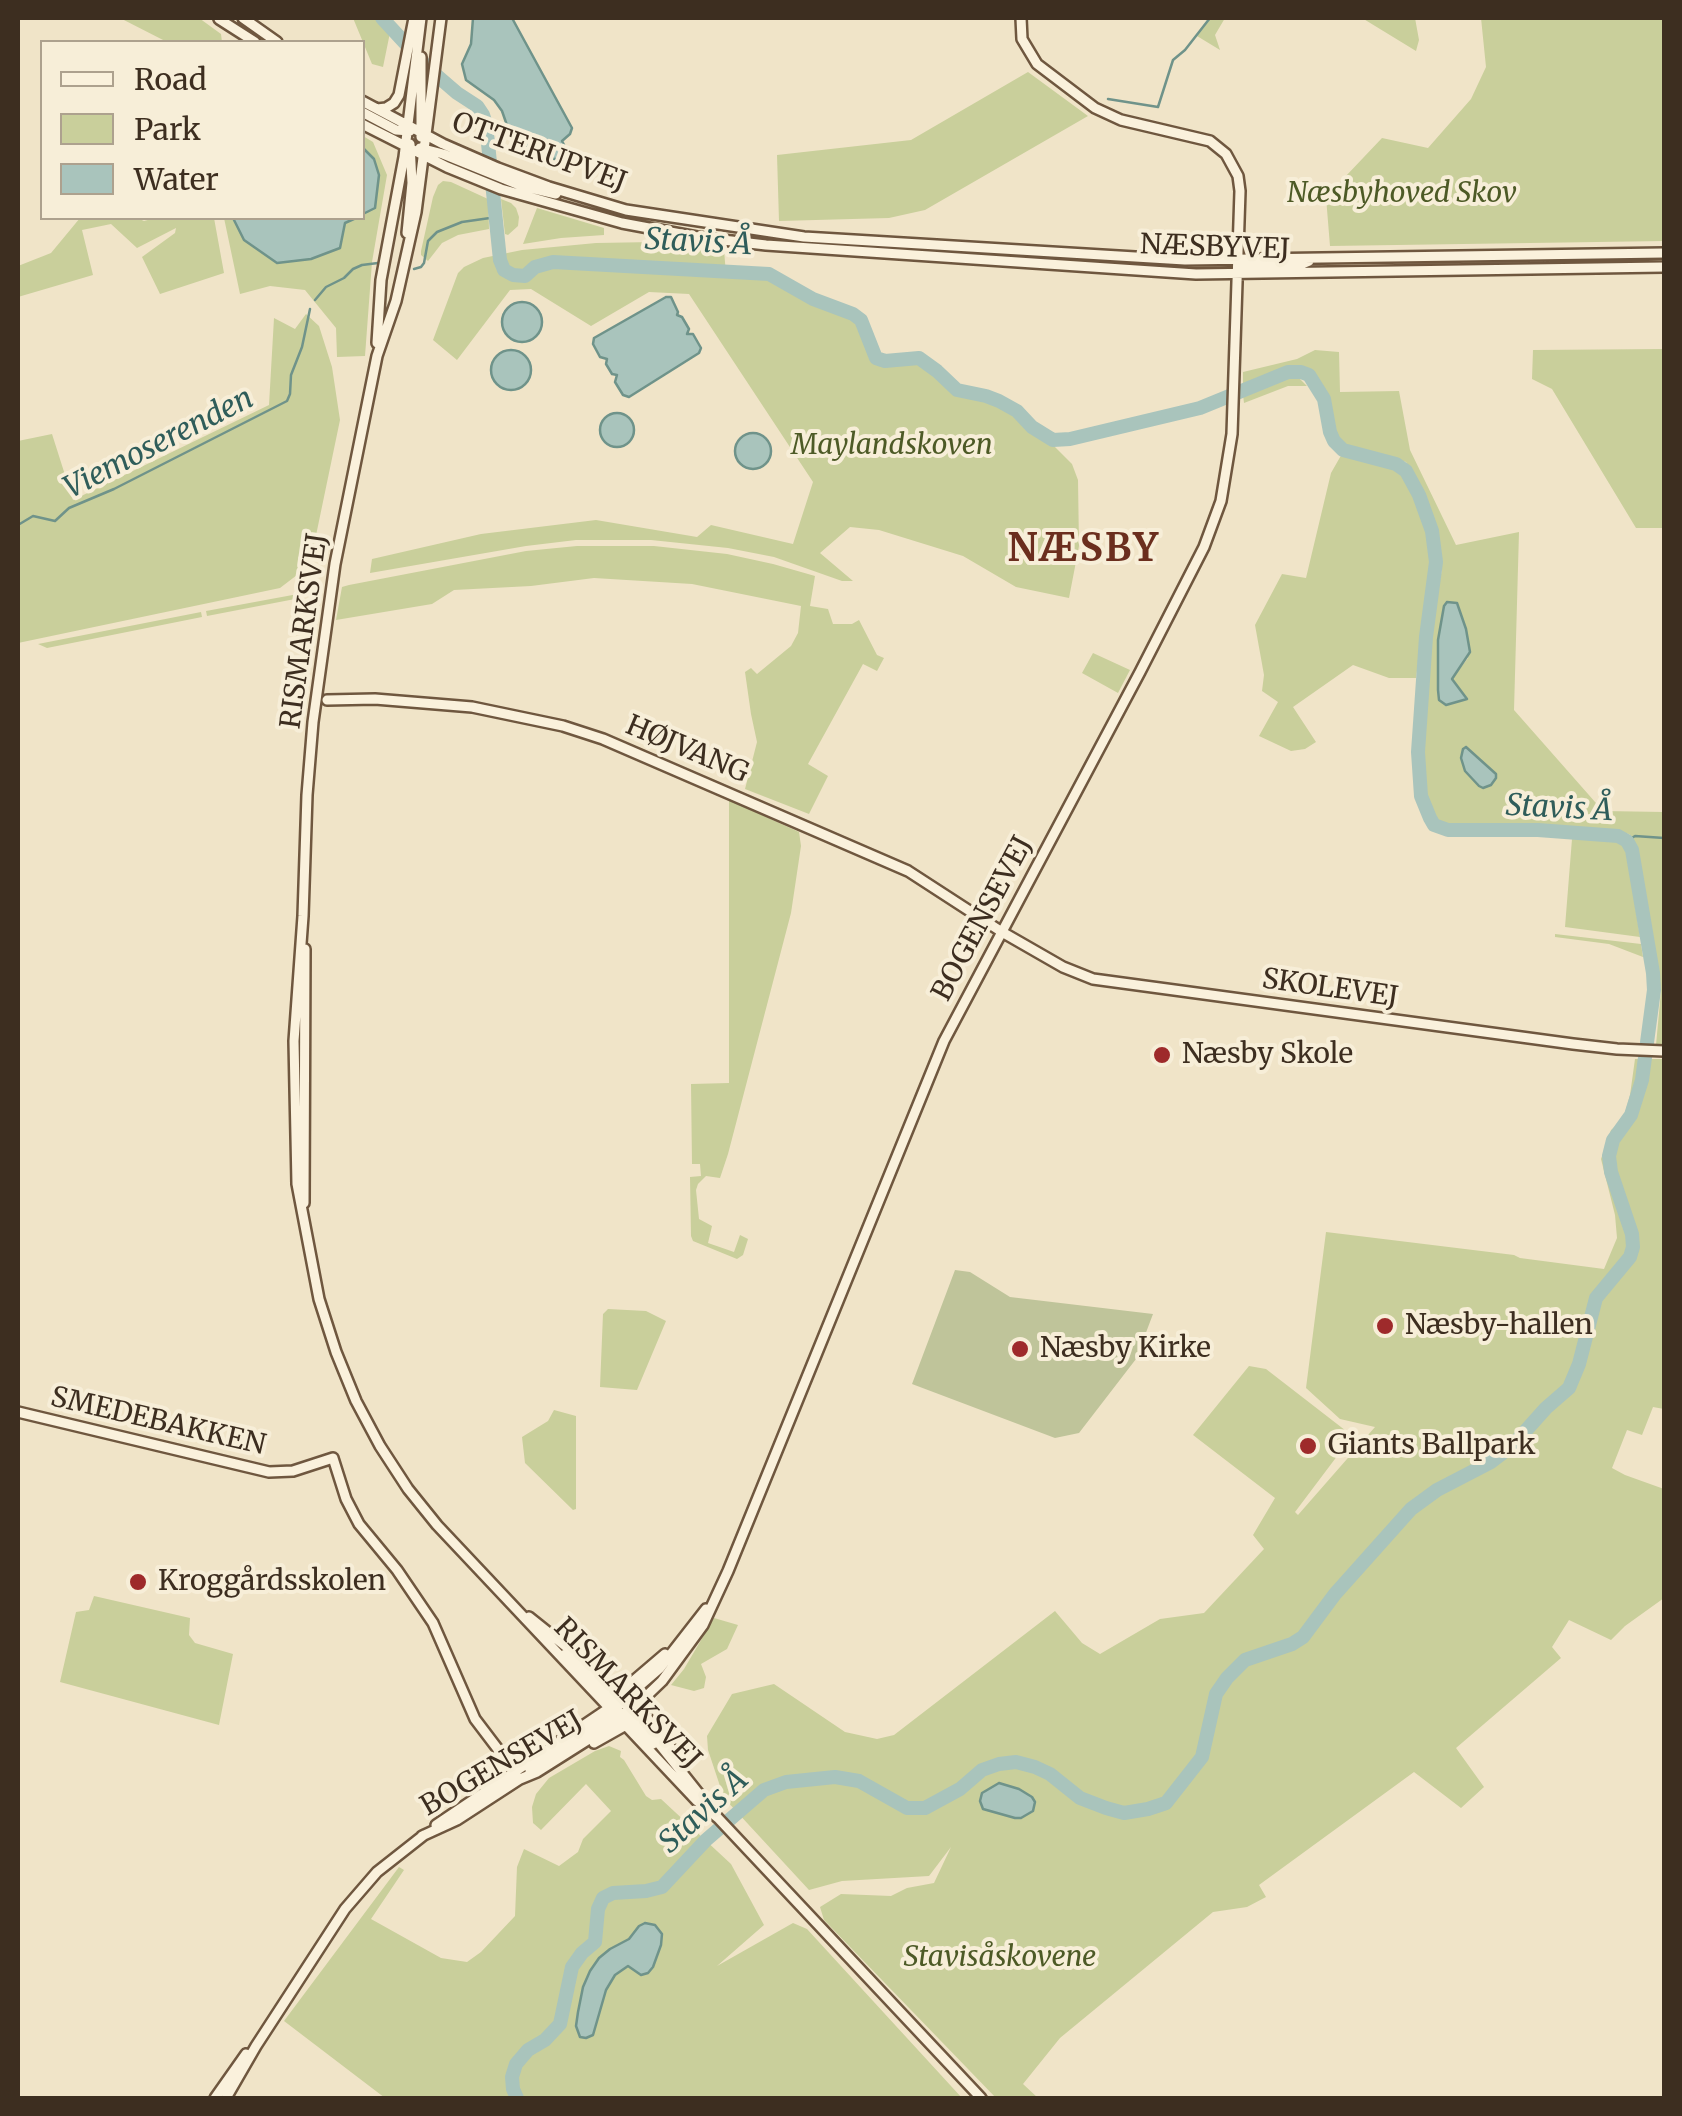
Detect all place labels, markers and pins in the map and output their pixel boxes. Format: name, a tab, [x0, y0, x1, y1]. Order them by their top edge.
place label: Næsby Skole	[1182, 1038, 1353, 1072]
marker: Næsby Skole	[1151, 1044, 1173, 1066]
place label: Næsby-hallen	[1405, 1309, 1593, 1343]
marker: Næsby-hallen	[1374, 1315, 1396, 1337]
place label: Næsby Kirke	[1040, 1332, 1211, 1366]
marker: Næsby Kirke	[1009, 1338, 1031, 1360]
place label: Giants Ballpark	[1328, 1429, 1535, 1463]
marker: Giants Ballpark	[1297, 1435, 1319, 1457]
place label: Kroggårdsskolen	[158, 1565, 386, 1599]
marker: Kroggårdsskolen	[127, 1571, 149, 1593]

